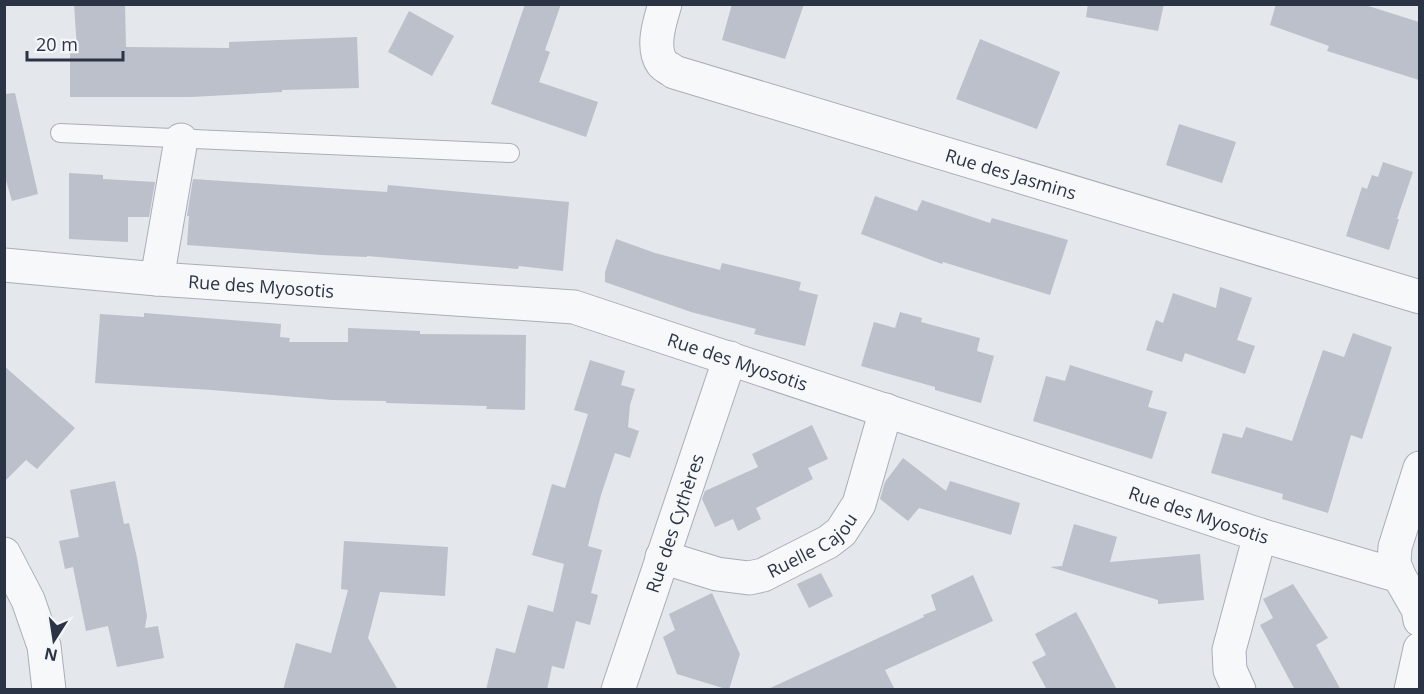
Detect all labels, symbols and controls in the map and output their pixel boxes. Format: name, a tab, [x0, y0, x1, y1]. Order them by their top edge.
scale bar	[27, 24, 123, 62]
text: 20 m	[36, 32, 78, 56]
street label: Rue des Jasmins	[943, 143, 1079, 205]
street label: Rue des Myosotis	[187, 269, 335, 303]
street label: Rue des Myosotis	[664, 327, 811, 396]
street label: Rue des Cythères	[640, 451, 709, 596]
street label: Rue des Myosotis	[1126, 480, 1272, 549]
street label: Ruelle Cajou	[763, 508, 862, 583]
north arrow	[24, 610, 84, 670]
text: N	[42, 643, 60, 667]

